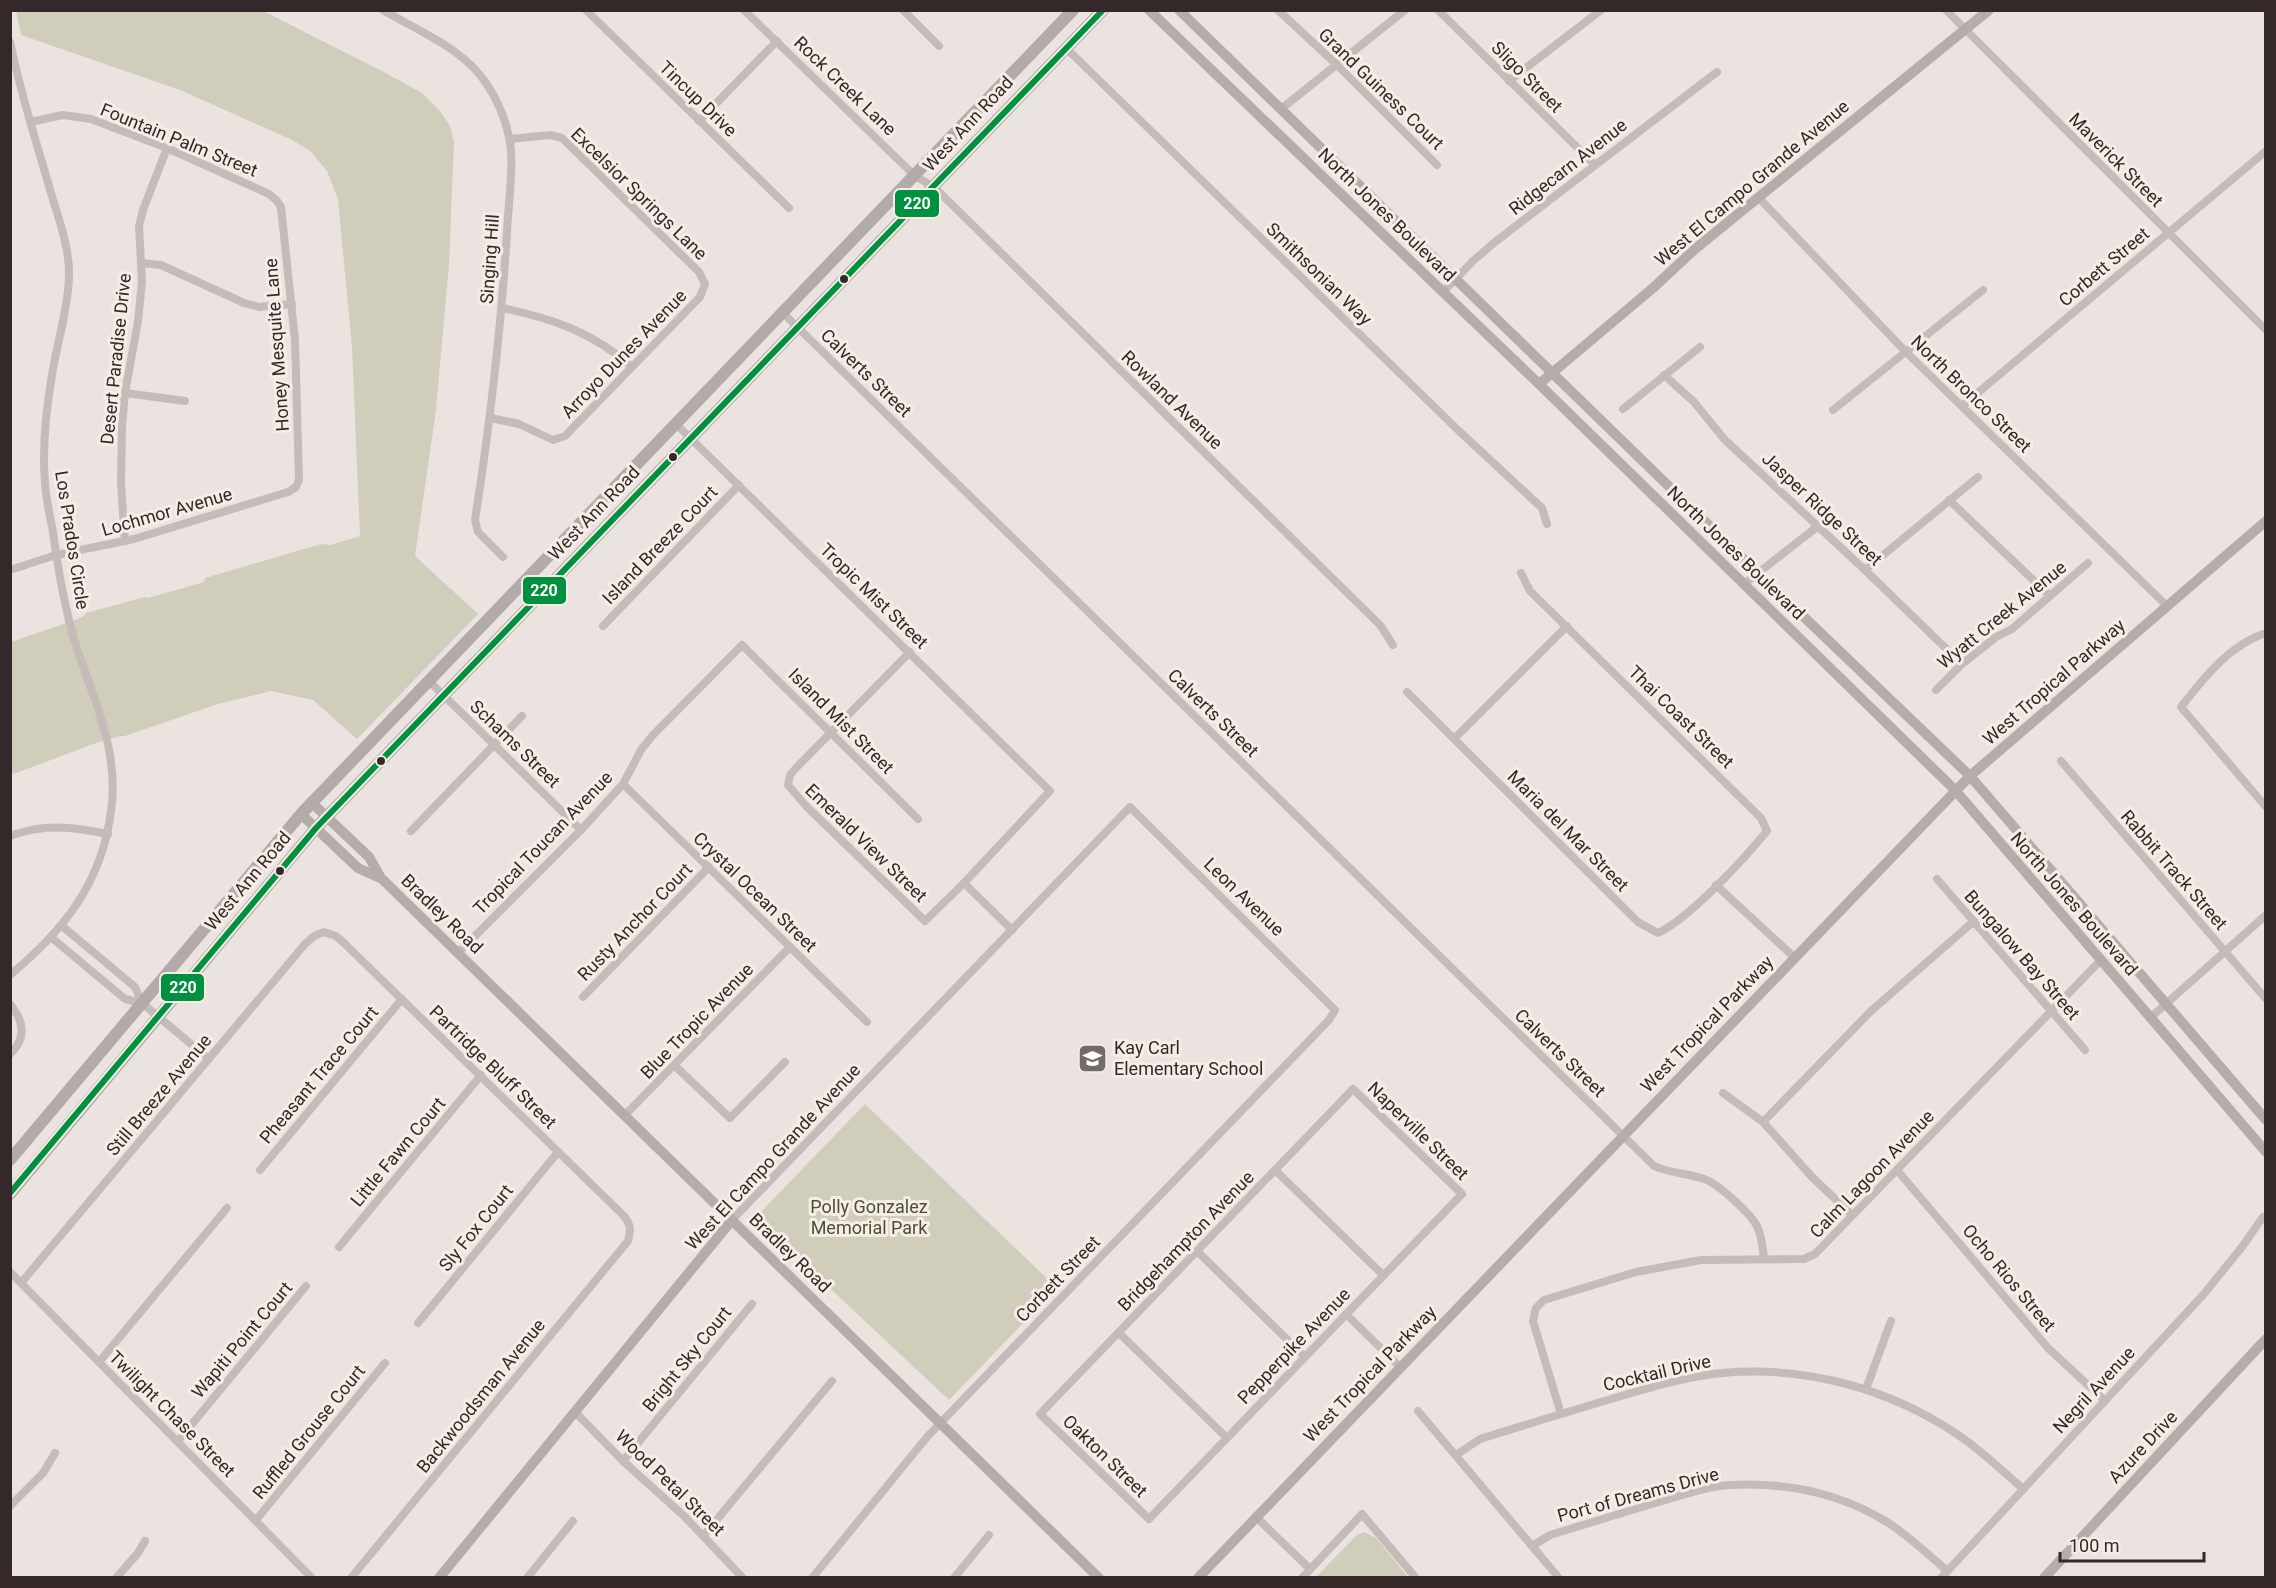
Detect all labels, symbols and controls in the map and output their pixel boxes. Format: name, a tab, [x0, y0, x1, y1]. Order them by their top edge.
street label: Grand Guiness Court	[1314, 24, 1448, 154]
street label: Rock Creek Lane	[790, 32, 901, 140]
street label: Sligo Street	[1487, 37, 1567, 117]
street label: Tincup Drive	[655, 57, 741, 141]
street label: West Ann Road	[918, 72, 1017, 176]
street label: West El Campo Grande Avenue	[1650, 95, 1853, 270]
street label: Fountain Palm Street	[98, 98, 261, 181]
street label: Maverick Street	[2065, 108, 2168, 211]
street label: Ridgecarn Avenue	[1505, 114, 1631, 219]
street label: Excelsior Springs Lane	[567, 123, 712, 264]
street label: North Jones Boulevard	[1314, 144, 1460, 286]
line badge: 220	[894, 189, 940, 218]
text: 220	[903, 194, 931, 213]
street label: Singing Hill	[476, 213, 503, 305]
street label: Smithsonian Way	[1262, 218, 1377, 330]
street label: Corbett Street	[2054, 223, 2153, 310]
street label: Honey Mesquite Lane	[260, 258, 293, 432]
street label: Desert Paradise Drive	[96, 272, 135, 446]
unlabelled marker	[838, 273, 850, 285]
street label: Arroyo Dunes Avenue	[557, 285, 691, 422]
street label: Calverts Street	[817, 324, 916, 421]
street label: North Bronco Street	[1907, 331, 2036, 456]
street label: Rowland Avenue	[1117, 346, 1227, 453]
street label: Jasper Ridge Street	[1758, 448, 1887, 570]
unlabelled marker	[667, 451, 679, 463]
street label: West Ann Road	[544, 461, 644, 564]
street label: Los Prados Circle	[51, 469, 94, 611]
street label: Island Breeze Court	[598, 481, 722, 608]
street label: North Jones Boulevard	[1663, 482, 1809, 624]
street label: Lochmor Avenue	[99, 483, 235, 540]
street label: Tropic Mist Street	[816, 539, 933, 653]
street label: Wyatt Creek Avenue	[1933, 556, 2070, 673]
line badge: 220	[522, 576, 567, 605]
text: 220	[530, 581, 558, 600]
street label: West Tropical Parkway	[1978, 614, 2129, 749]
street label: Thai Coast Street	[1624, 661, 1738, 772]
street label: Island Mist Street	[784, 664, 898, 778]
street label: Calverts Street	[1164, 664, 1263, 761]
street label: Schams Street	[466, 696, 565, 792]
unlabelled marker	[375, 755, 387, 767]
street label: Maria del Mar Street	[1504, 766, 1633, 896]
street label: Tropical Toucan Avenue	[469, 767, 617, 919]
street label: Emerald View Street	[801, 779, 932, 906]
street label: Rabbit Track Street	[2117, 806, 2232, 934]
street label: West Ann Road	[200, 827, 295, 934]
street label: Crystal Ocean Street	[689, 827, 821, 956]
street label: North Jones Boulevard	[2006, 828, 2142, 980]
street label: Leon Avenue	[1200, 853, 1289, 940]
street label: Rusty Anchor Court	[573, 858, 696, 985]
unlabelled marker	[274, 865, 286, 877]
street label: Bradley Road	[397, 870, 487, 958]
street label: Bungalow Bay Street	[1960, 886, 2084, 1024]
street label: West Tropical Parkway	[1636, 951, 1778, 1096]
street label: Blue Tropic Avenue	[636, 958, 757, 1083]
line badge: 220	[160, 973, 205, 1002]
text: 220	[169, 978, 197, 997]
street label: Partridge Bluff Street	[426, 1001, 561, 1133]
street label: Pheasant Trace Court	[255, 1002, 382, 1148]
street label: Calverts Street	[1511, 1004, 1610, 1101]
street label: Still Breeze Avenue	[102, 1030, 216, 1160]
place label: Kay Carl Elementary School	[1114, 1037, 1263, 1079]
school or university icon: Kay Carl Elementary School	[1077, 1042, 1109, 1074]
street label: West El Campo Grande Avenue	[681, 1059, 864, 1254]
street label: Naperville Street	[1364, 1077, 1473, 1184]
street label: Little Fawn Court	[346, 1093, 449, 1211]
street label: Calm Lagoon Avenue	[1805, 1105, 1938, 1242]
street label: Bridgehampton Avenue	[1113, 1166, 1258, 1315]
street label: Sly Fox Court	[434, 1180, 517, 1275]
park label: Polly Gonzalez Memorial Park	[810, 1196, 928, 1238]
street label: Bradley Road	[745, 1209, 835, 1297]
street label: Ocho Rios Street	[1958, 1220, 2060, 1336]
street label: Corbett Street	[1011, 1231, 1104, 1326]
street label: Wapiti Point Court	[187, 1277, 296, 1402]
street label: Pepperpike Avenue	[1233, 1283, 1354, 1408]
street label: West Tropical Parkway	[1299, 1301, 1441, 1446]
street label: Bright Sky Court	[638, 1302, 735, 1415]
street label: Backwoodsman Avenue	[412, 1315, 549, 1477]
street label: Negril Avenue	[2048, 1342, 2139, 1437]
street label: Twilight Chase Street	[105, 1346, 240, 1481]
street label: Cocktail Drive	[1601, 1350, 1713, 1395]
street label: Ruffled Grouse Court	[248, 1360, 369, 1503]
street label: Azure Drive	[2104, 1406, 2181, 1487]
street label: Oakton Street	[1059, 1410, 1152, 1501]
street label: Wood Petal Street	[611, 1425, 729, 1540]
street label: Port of Dreams Drive	[1555, 1463, 1721, 1526]
scale bar	[2060, 1525, 2204, 1563]
text: 100 m	[2069, 1535, 2120, 1556]

